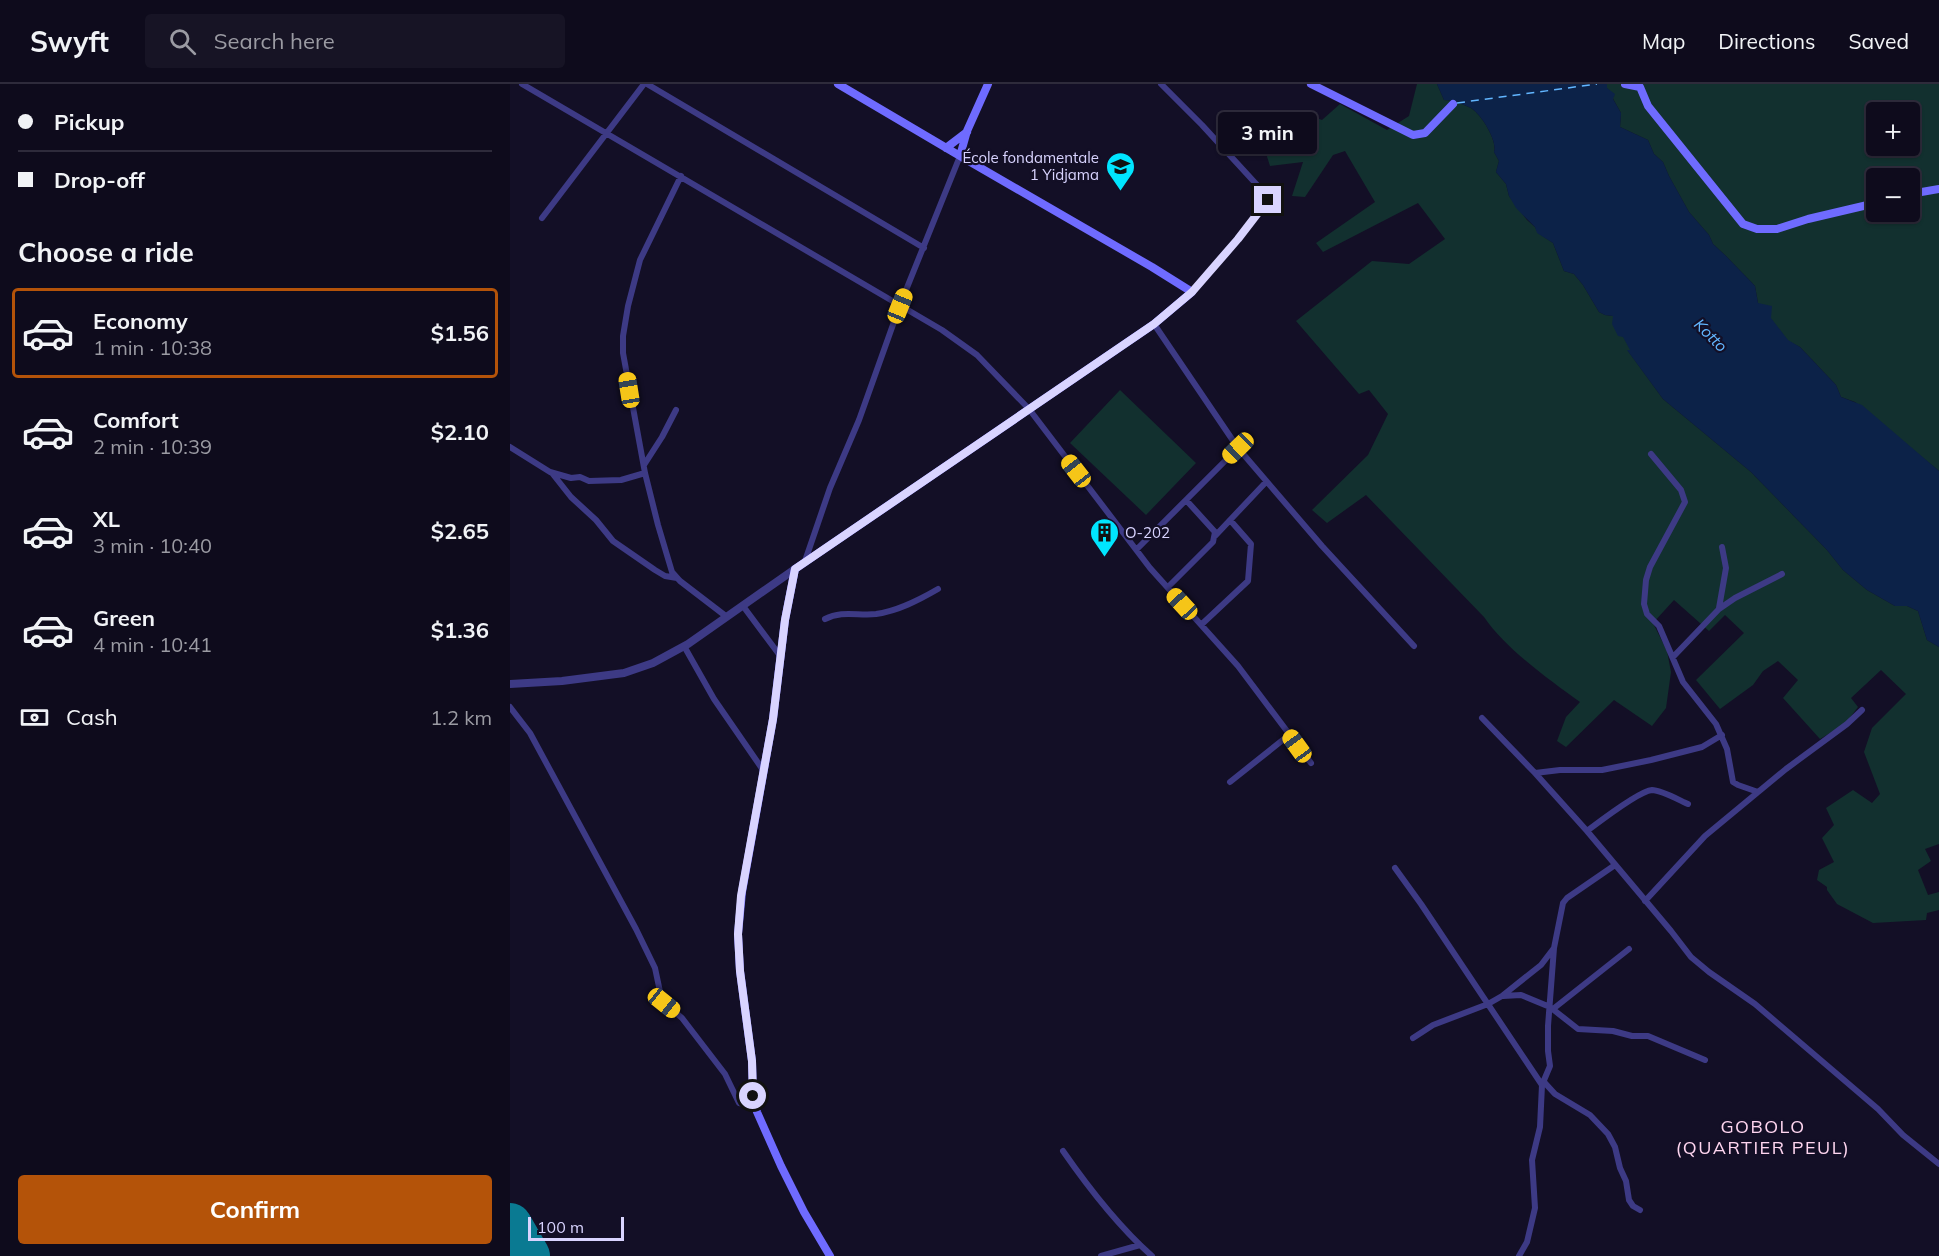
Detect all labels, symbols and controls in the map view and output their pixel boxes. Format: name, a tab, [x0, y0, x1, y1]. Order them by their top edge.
search box	[145, 14, 565, 68]
text: Swyft	[30, 24, 109, 59]
icon: search	[166, 25, 199, 58]
text: Search here	[214, 27, 335, 55]
text: Map	[1642, 28, 1685, 54]
text: Directions	[1718, 28, 1815, 54]
text: Saved	[1848, 28, 1909, 54]
map controls	[1866, 102, 1920, 222]
button: +	[1866, 102, 1920, 156]
text: Pickup	[54, 108, 124, 136]
callout: 3 min	[1218, 113, 1317, 155]
text: 3 min	[1241, 120, 1294, 145]
place label: École fondamentale 1 Yidjama	[962, 148, 1099, 184]
school or university icon: École fondamentale 1 Yidjama	[1104, 150, 1136, 192]
text: Drop-off	[54, 166, 145, 194]
button: −	[1866, 168, 1920, 222]
route end	[1254, 186, 1281, 213]
text: Choose a ride	[18, 235, 194, 269]
car	[885, 286, 915, 326]
icon: car	[21, 306, 75, 360]
text: Economy	[93, 307, 188, 335]
water label: Kotto	[1690, 314, 1732, 356]
text: $1.56	[431, 319, 489, 347]
text: 1 min · 10:38	[93, 335, 212, 360]
car	[617, 371, 641, 409]
icon: car	[21, 405, 75, 459]
text: Comfort	[93, 406, 179, 434]
text: $2.10	[431, 418, 489, 446]
car	[1219, 429, 1257, 467]
text: 2 min · 10:39	[93, 434, 212, 459]
car	[1058, 451, 1094, 491]
icon: car	[21, 504, 75, 558]
text: XL	[93, 505, 120, 533]
building icon: O-202	[1088, 516, 1120, 558]
text: $2.65	[431, 517, 489, 545]
place label: O-202	[1125, 523, 1170, 542]
text: 3 min · 10:40	[93, 533, 212, 558]
car	[1163, 585, 1201, 623]
icon: car	[21, 603, 75, 657]
text: Green	[93, 604, 155, 632]
text: $1.36	[431, 616, 489, 644]
text: 4 min · 10:41	[93, 632, 212, 657]
icon: cash	[18, 701, 51, 734]
text: Cash	[66, 703, 118, 731]
text: 1.2 km	[430, 705, 492, 730]
car	[1279, 726, 1315, 766]
car	[644, 985, 684, 1021]
route start	[739, 1082, 766, 1109]
district label: GOBOLO (QUARTIER PEUL)	[1676, 1115, 1850, 1159]
button: Confirm	[18, 1175, 492, 1244]
scale bar	[528, 1214, 624, 1242]
text: 100 m	[537, 1217, 584, 1237]

